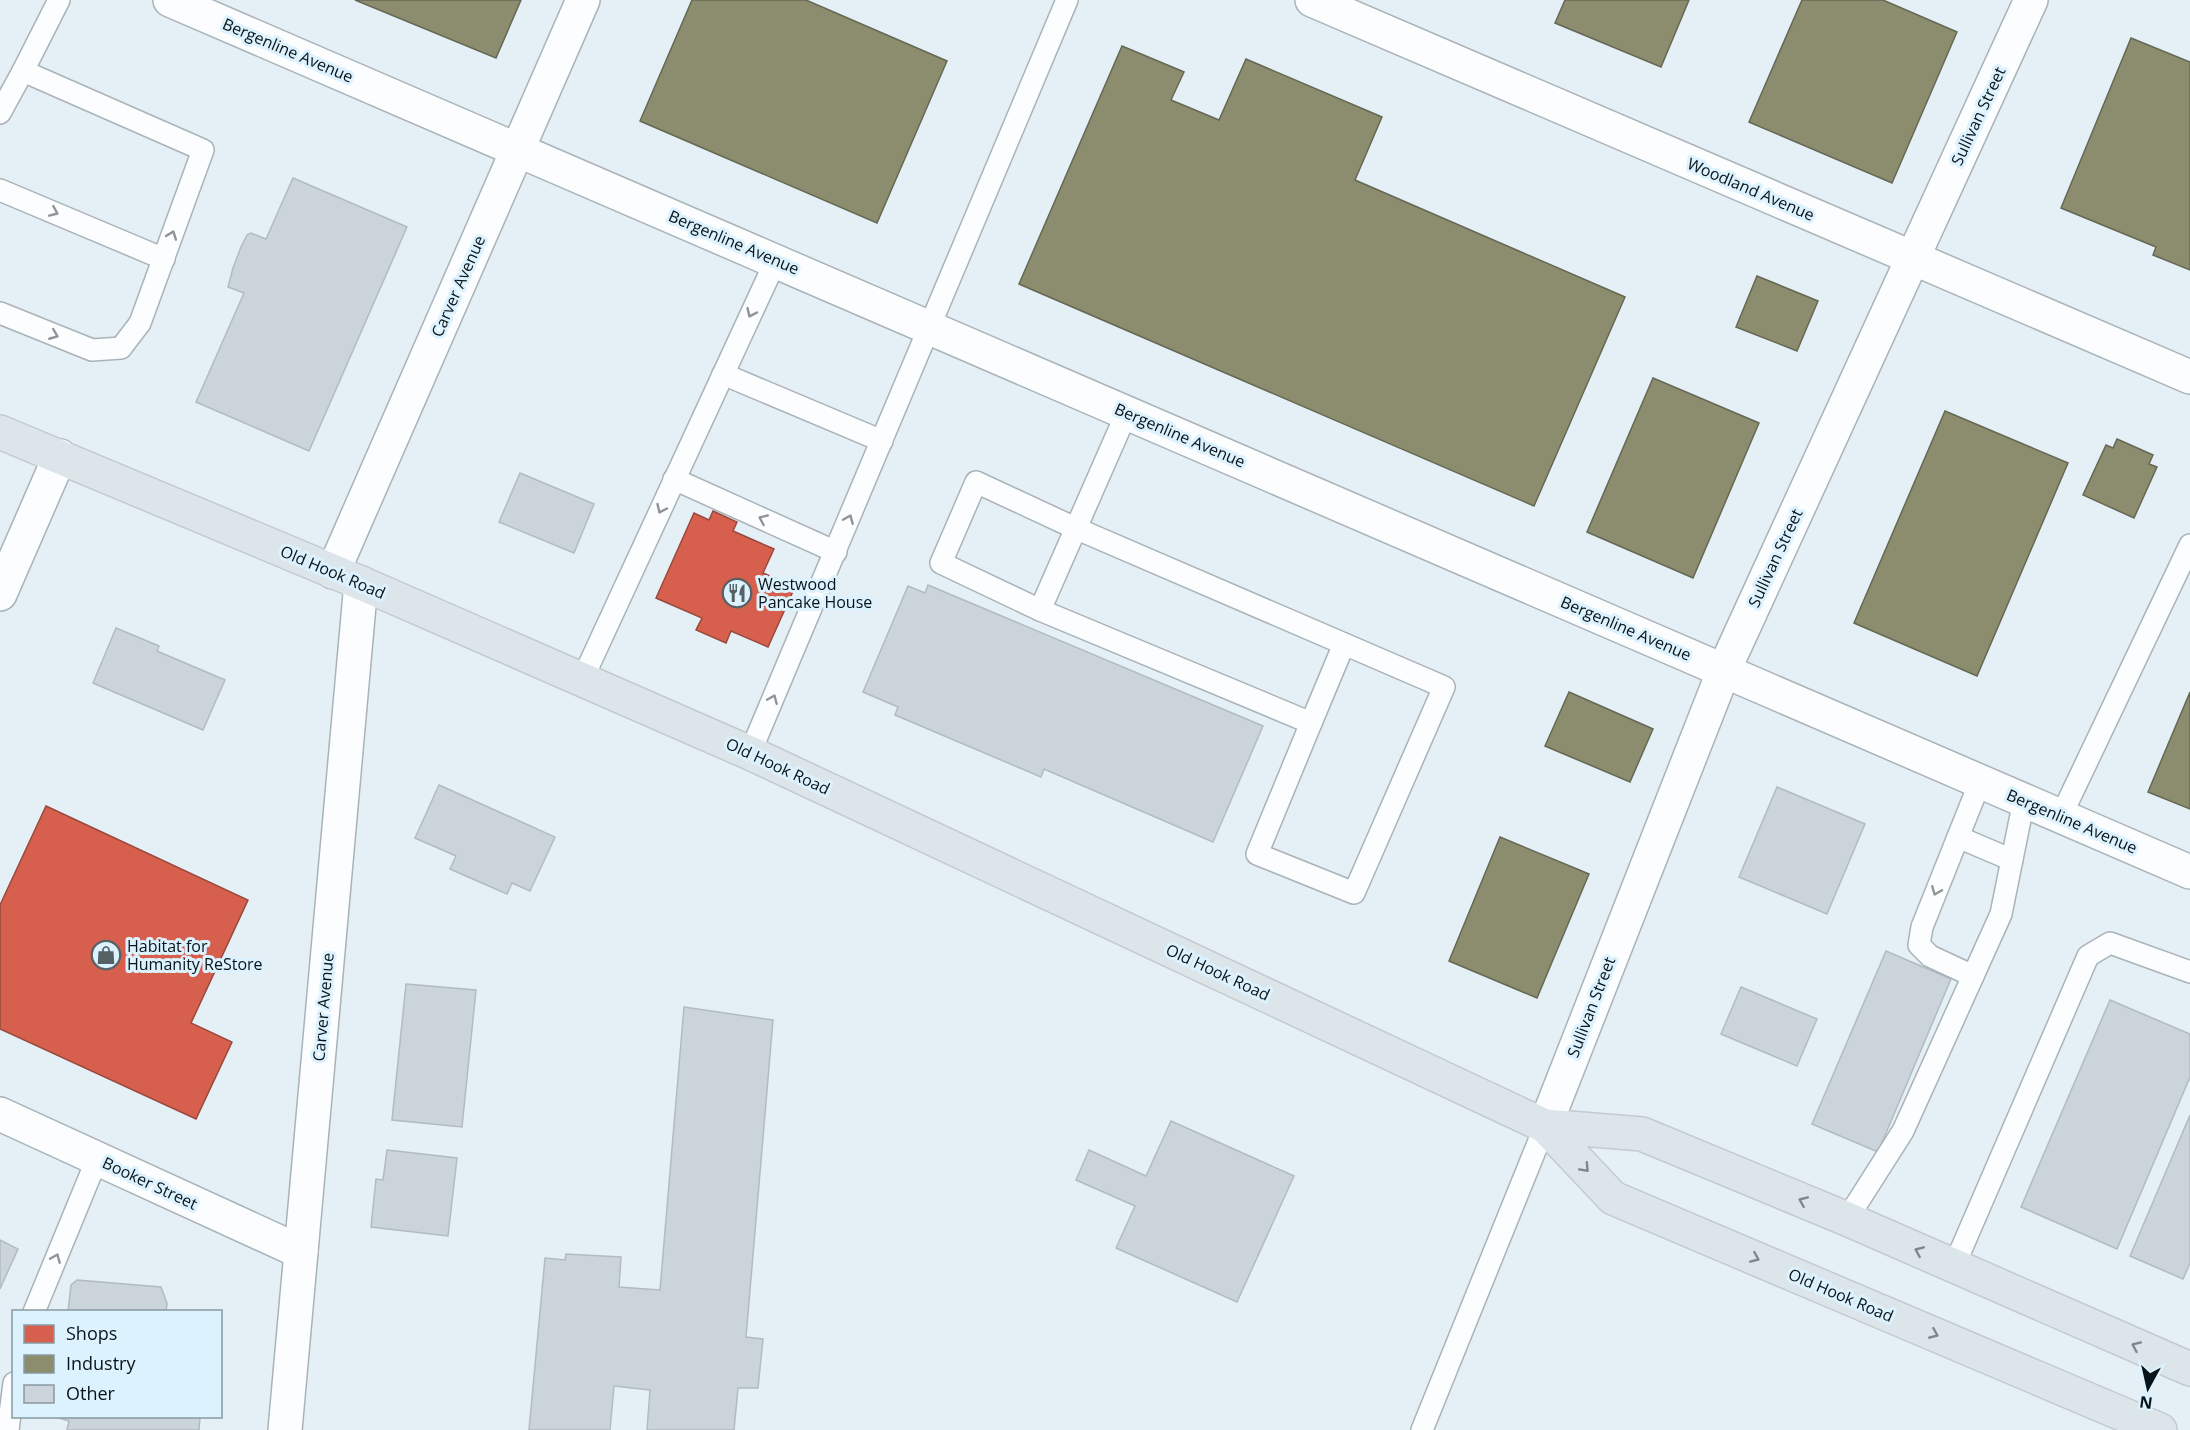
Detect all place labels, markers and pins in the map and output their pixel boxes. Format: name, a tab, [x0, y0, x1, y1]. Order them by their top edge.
place label: Westwood Pancake House	[758, 573, 872, 613]
restaurant icon: Westwood Pancake House	[721, 577, 753, 609]
place label: Habitat for Humanity ReStore	[127, 935, 263, 975]
shop icon: Habitat for Humanity ReStore	[90, 939, 122, 971]

